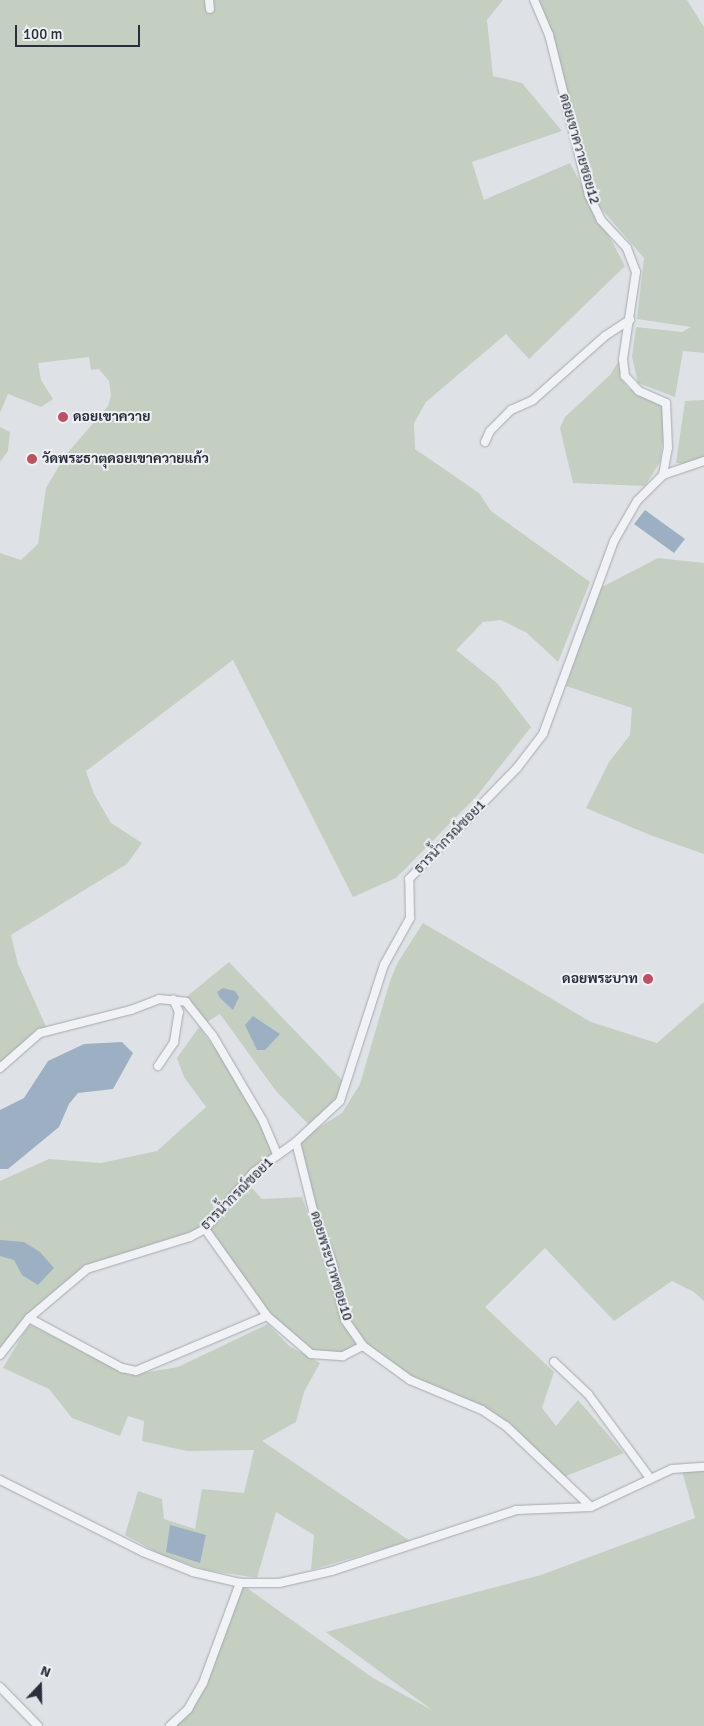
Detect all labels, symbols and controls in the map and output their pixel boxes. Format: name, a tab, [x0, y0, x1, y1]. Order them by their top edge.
scale bar	[18, 15, 142, 47]
text: 100 m	[23, 25, 63, 43]
street label: ดอยเขาควายซอย12	[555, 92, 603, 206]
place label: ดอยเขาควาย	[73, 409, 150, 425]
marker: ดอยเขาควาย	[57, 411, 69, 423]
place label: วัดพระธาตุดอยเขาควายแก้ว	[42, 451, 209, 467]
marker: วัดพระธาตุดอยเขาควายแก้ว	[26, 453, 38, 465]
street label: ธารน้ำกรณ์ซอย1	[411, 797, 489, 877]
place label: ดอยพระบาท	[562, 971, 638, 987]
marker: ดอยพระบาท	[642, 973, 654, 985]
street label: ธารน้ำกรณ์ซอย1	[197, 1154, 277, 1234]
street label: ดอยพระบาทซอย10	[306, 1209, 356, 1323]
north arrow	[15, 1661, 65, 1711]
text: N	[38, 1662, 53, 1681]

